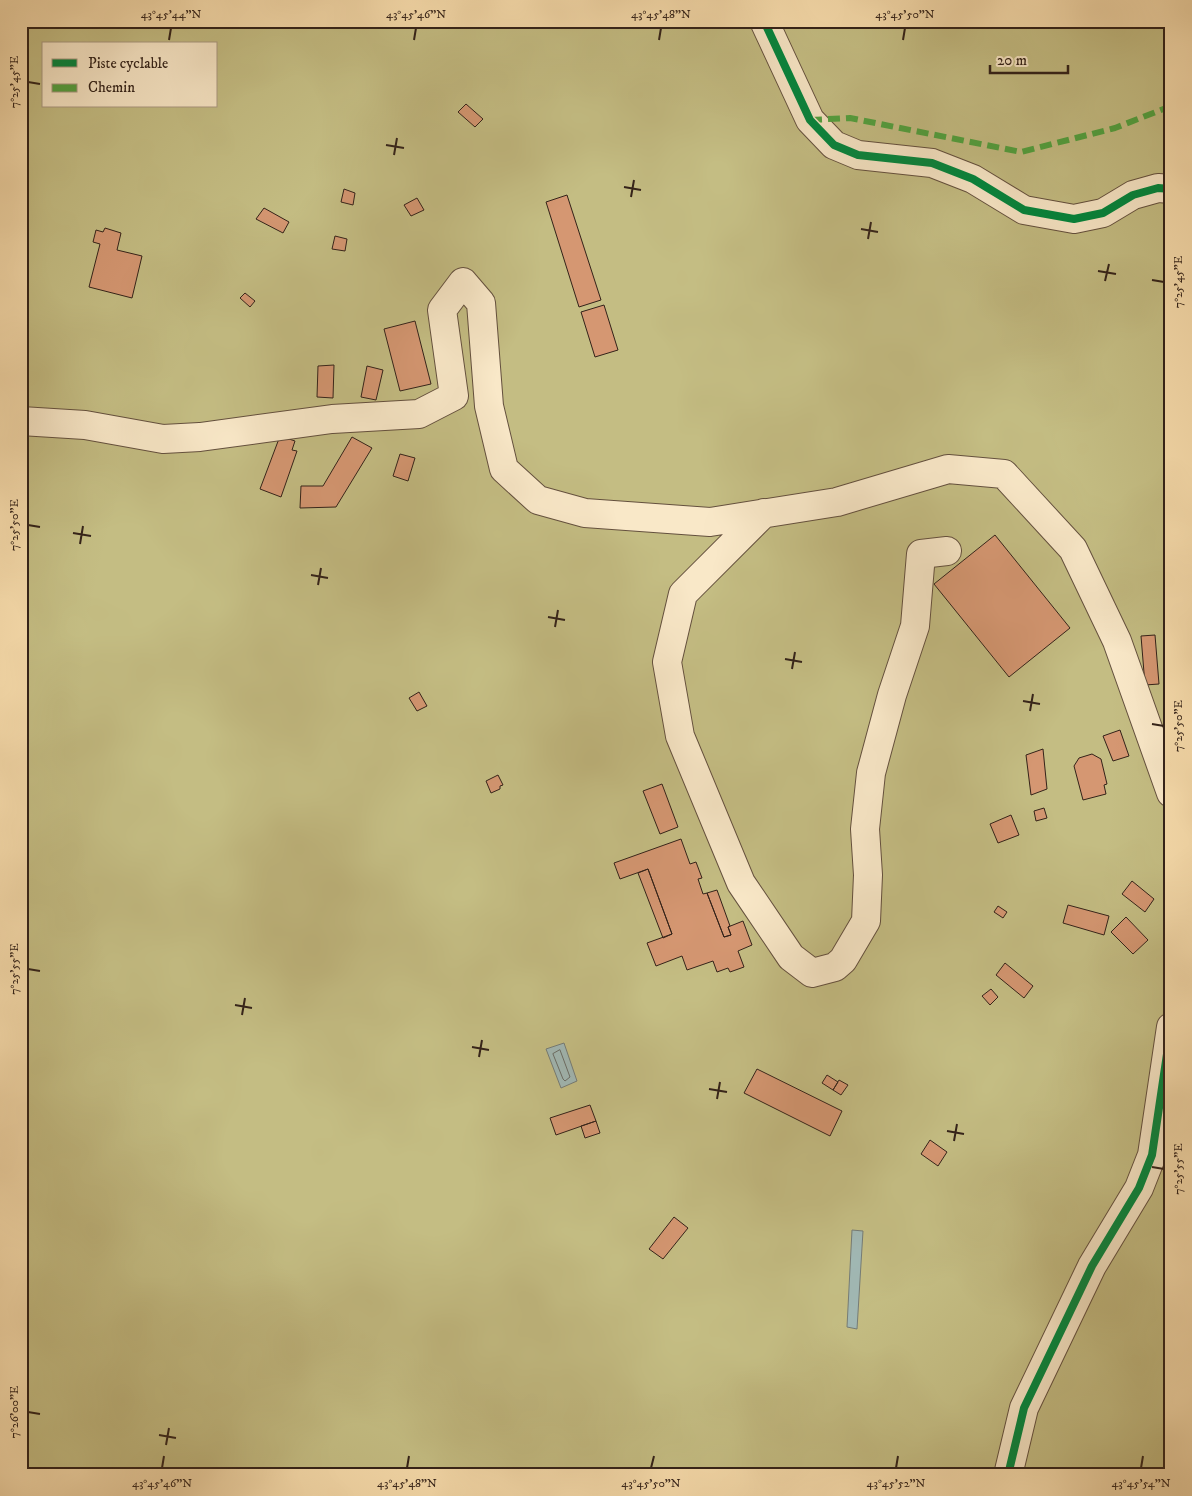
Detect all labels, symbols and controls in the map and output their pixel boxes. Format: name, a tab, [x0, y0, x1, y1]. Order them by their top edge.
text: 43°45'44"N	[141, 7, 202, 22]
text: 43°45'46"N	[386, 7, 446, 22]
text: 43°45'48"N	[631, 7, 691, 22]
text: 43°45'50"N	[875, 7, 935, 22]
legend	[42, 42, 218, 108]
scale bar	[990, 42, 1067, 74]
text: 20 m	[997, 51, 1027, 70]
text: Piste cyclable	[88, 54, 168, 73]
text: 7°25'45"E	[7, 55, 22, 108]
text: Chemin	[88, 78, 135, 97]
text: 7°25'45"E	[1171, 255, 1186, 308]
text: 7°25'50"E	[7, 499, 22, 551]
text: 7°25'50"E	[1171, 700, 1186, 752]
text: 7°25'55"E	[7, 943, 22, 995]
text: 7°25'55"E	[1171, 1143, 1186, 1195]
text: 7°26'00"E	[7, 1385, 22, 1438]
text: 43°45'46"N	[132, 1476, 192, 1491]
text: 43°45'48"N	[377, 1476, 437, 1491]
text: 43°45'50"N	[621, 1476, 681, 1491]
text: 43°45'52"N	[867, 1476, 926, 1491]
text: 43°45'54"N	[1111, 1476, 1171, 1491]

